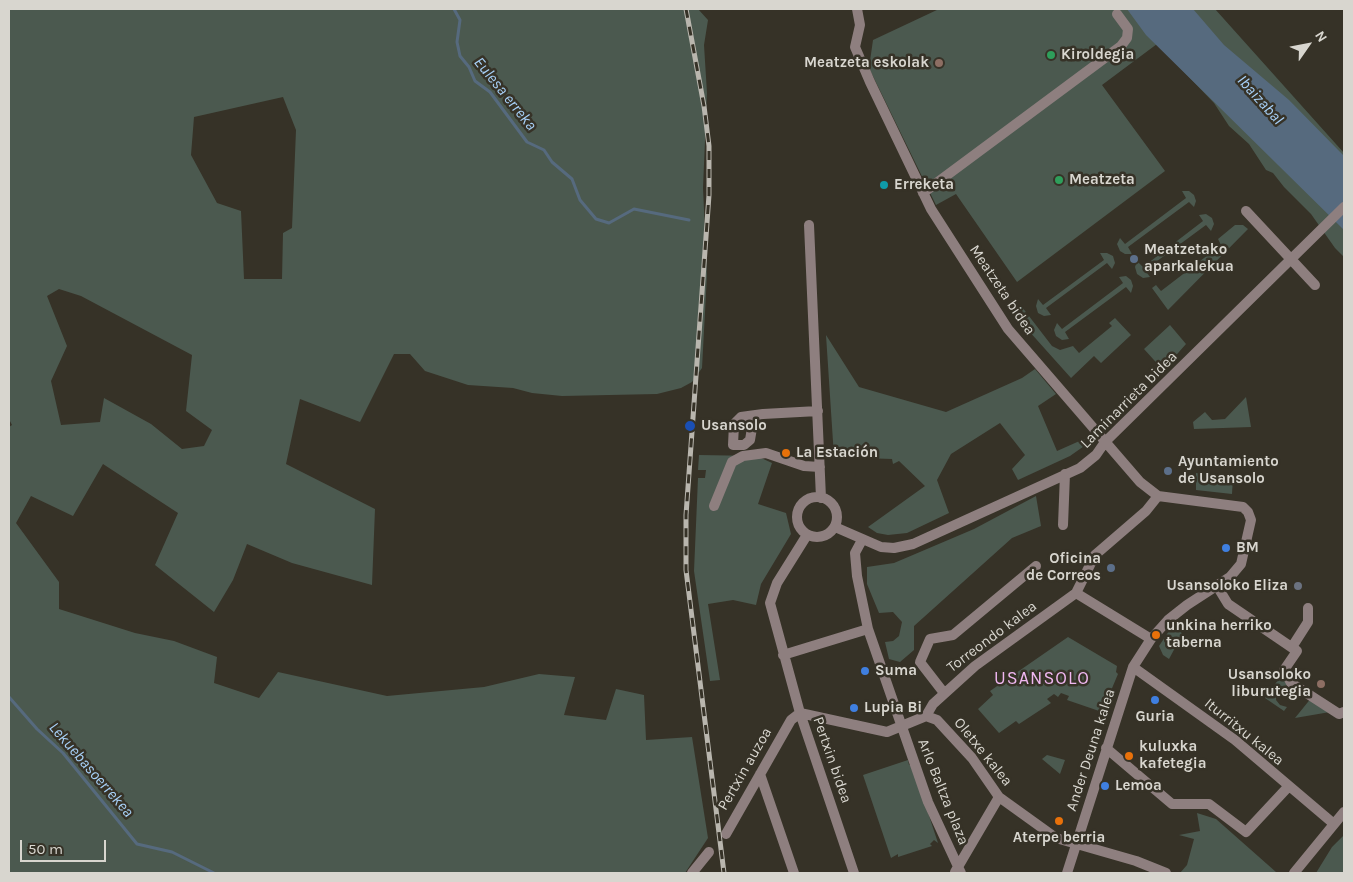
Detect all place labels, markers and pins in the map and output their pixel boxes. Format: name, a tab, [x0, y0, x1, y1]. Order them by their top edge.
place label: Kiroldegia	[1061, 46, 1134, 64]
marker: Kiroldegia	[1045, 49, 1057, 61]
place label: Meatzeta eskolak	[804, 54, 929, 72]
marker: Meatzeta eskolak	[933, 57, 945, 69]
place label: Meatzeta	[1069, 171, 1135, 189]
marker: Meatzeta	[1053, 174, 1065, 186]
place label: Erreketa	[894, 176, 954, 194]
marker: Erreketa	[878, 179, 890, 191]
place label: Meatzetako aparkalekua	[1144, 241, 1234, 276]
marker: Meatzetako aparkalekua	[1128, 253, 1140, 265]
place label: Usansolo	[701, 417, 767, 435]
marker: Usansolo	[683, 419, 697, 433]
place label: La Estación	[796, 444, 878, 462]
marker: La Estación	[780, 447, 792, 459]
place label: Ayuntamiento de Usansolo	[1178, 453, 1279, 488]
marker: Ayuntamiento de Usansolo	[1162, 465, 1174, 477]
place label: BM	[1236, 539, 1259, 557]
marker: BM	[1220, 542, 1232, 554]
place label: Oficina de Correos	[1026, 550, 1101, 585]
marker: Oficina de Correos	[1105, 562, 1117, 574]
place label: Usansoloko Eliza	[1167, 577, 1288, 595]
marker: Usansoloko Eliza	[1292, 580, 1304, 592]
place label: unkina herriko taberna	[1166, 617, 1272, 652]
marker: unkina herriko taberna	[1150, 629, 1162, 641]
place label: Suma	[875, 662, 917, 680]
marker: Suma	[859, 665, 871, 677]
place label: Usansoloko liburutegia	[1228, 666, 1311, 701]
marker: Usansoloko liburutegia	[1315, 678, 1327, 690]
marker: Guria	[1149, 694, 1161, 706]
place label: Lupia Bi	[864, 699, 922, 717]
marker: Lupia Bi	[848, 702, 860, 714]
place label: Guria	[1135, 708, 1175, 726]
place label: kuluxka kafetegia	[1139, 738, 1206, 773]
marker: kuluxka kafetegia	[1123, 750, 1135, 762]
place label: Lemoa	[1115, 777, 1162, 795]
marker: Lemoa	[1099, 780, 1111, 792]
marker: Aterpe berria	[1053, 815, 1065, 827]
place label: Aterpe berria	[1013, 829, 1105, 847]

